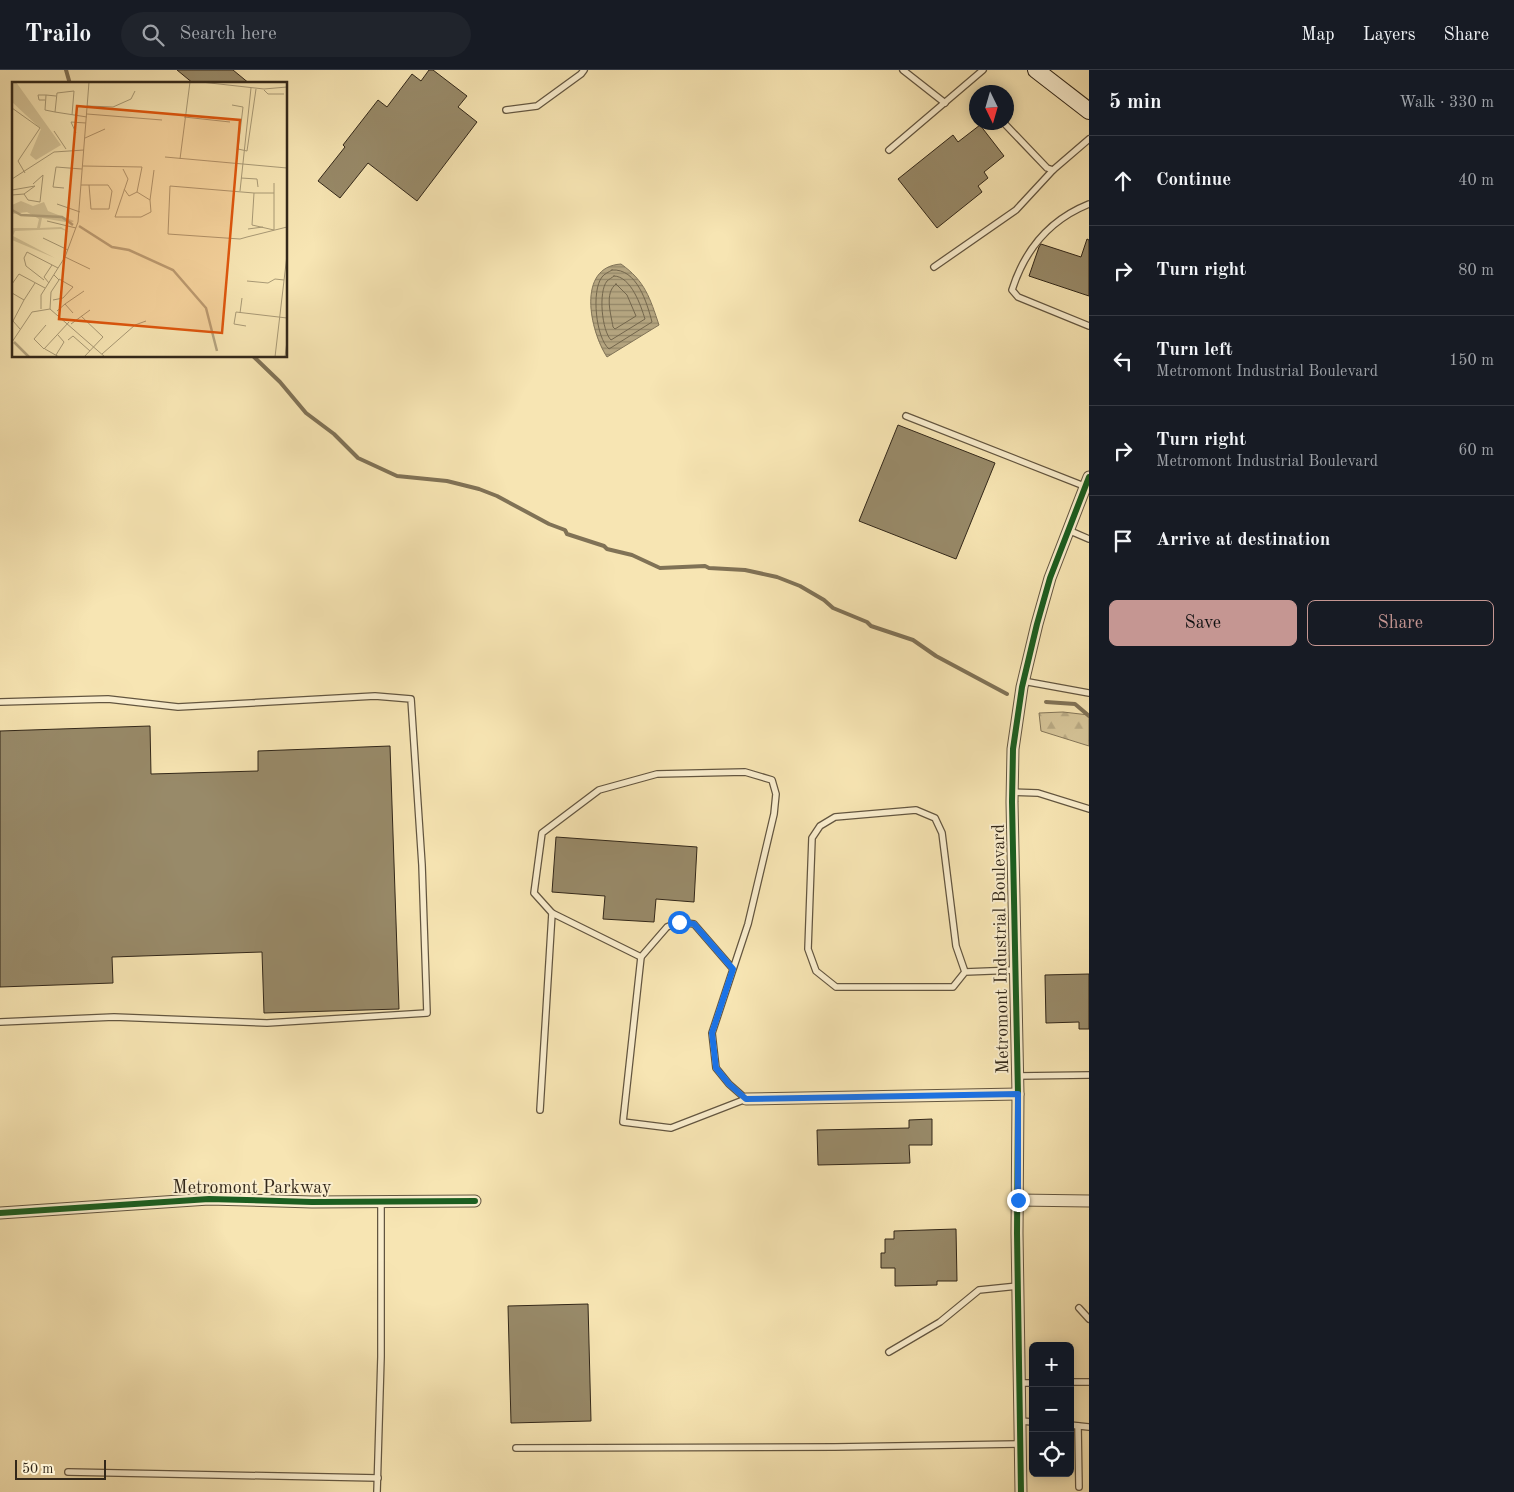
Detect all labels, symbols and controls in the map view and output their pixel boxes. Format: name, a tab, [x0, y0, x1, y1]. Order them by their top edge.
search box	[121, 12, 471, 57]
icon: search	[139, 21, 167, 49]
text: Trailo	[25, 23, 91, 47]
text: Search here	[179, 25, 277, 44]
text: Map	[1301, 26, 1335, 44]
text: Layers	[1363, 26, 1415, 44]
text: Share	[1443, 26, 1489, 44]
inset map	[12, 82, 288, 358]
north arrow	[969, 85, 1014, 130]
text: 5 min	[1109, 92, 1162, 113]
text: Walk · 330 m	[1399, 95, 1494, 111]
icon: ahead	[1109, 167, 1137, 195]
text: Continue	[1156, 171, 1231, 190]
text: 40 m	[1458, 173, 1494, 189]
icon: right	[1109, 257, 1137, 285]
text: Turn right	[1156, 261, 1246, 280]
text: 80 m	[1458, 263, 1494, 279]
text: Turn left	[1156, 341, 1233, 360]
icon: left	[1109, 347, 1137, 375]
text: 150 m	[1449, 353, 1494, 369]
text: Metromont Industrial Boulevard	[1156, 364, 1378, 380]
text: Turn right	[1156, 431, 1246, 450]
icon: right	[1109, 437, 1137, 465]
text: 60 m	[1458, 443, 1494, 459]
text: Metromont Industrial Boulevard	[1156, 454, 1378, 470]
icon: arrive	[1109, 527, 1137, 555]
text: Arrive at destination	[1156, 531, 1330, 550]
button: Save	[1109, 600, 1297, 646]
button: Share	[1307, 600, 1494, 646]
street label: Metromont Industrial Boulevard	[990, 824, 1012, 1074]
route start	[668, 911, 691, 934]
street label: Metromont Parkway	[173, 1179, 332, 1197]
route end	[1007, 1189, 1030, 1212]
map controls	[1029, 1342, 1074, 1477]
button: +	[1029, 1342, 1074, 1387]
button: −	[1029, 1387, 1074, 1432]
button: locate	[1029, 1432, 1074, 1477]
scale bar	[15, 1457, 106, 1480]
text: 50 m	[22, 1462, 53, 1476]

